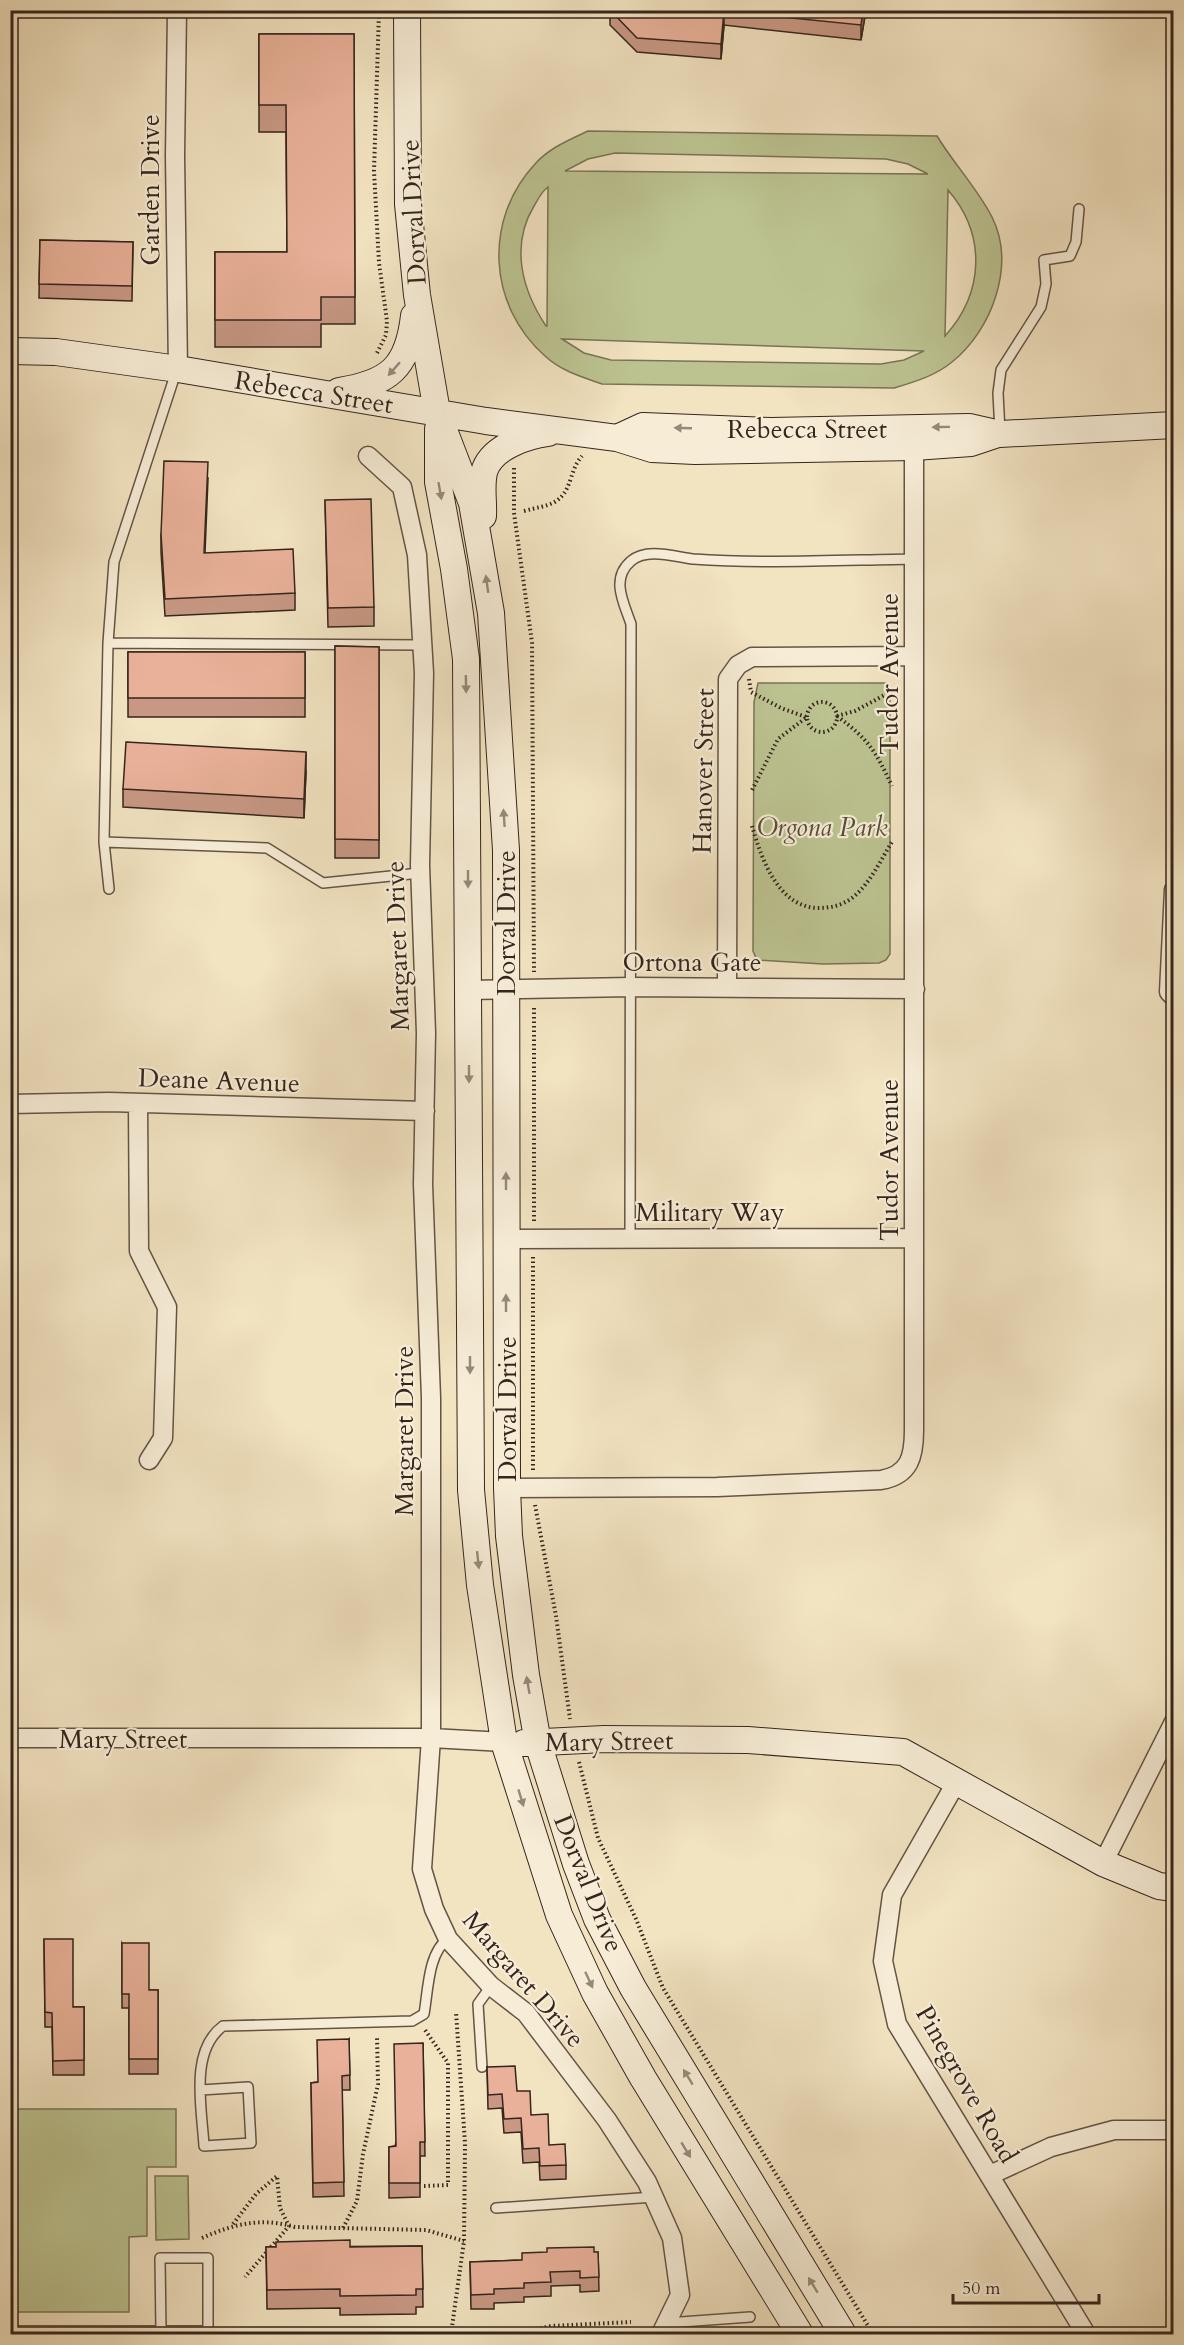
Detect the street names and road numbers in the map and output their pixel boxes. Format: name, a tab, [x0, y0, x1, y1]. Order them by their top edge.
street label: Garden Drive	[133, 114, 168, 266]
street label: Dorval Drive	[392, 138, 435, 286]
street label: Rebecca Street	[232, 363, 396, 422]
street label: Rebecca Street	[727, 412, 887, 447]
street label: Tudor Avenue	[872, 593, 907, 755]
street label: Hanover Street	[685, 688, 722, 854]
street label: Dorval Drive	[489, 850, 524, 996]
street label: Margaret Drive	[377, 860, 418, 1032]
street label: Ortona Gate	[622, 945, 762, 980]
street label: Deane Avenue	[137, 1060, 301, 1101]
street label: Tudor Avenue	[872, 1079, 907, 1241]
street label: Military Way	[635, 1195, 785, 1230]
street label: Dorval Drive	[490, 1336, 525, 1482]
street label: Margaret Drive	[387, 1346, 422, 1516]
street label: Mary Street	[59, 1722, 187, 1757]
street label: Mary Street	[544, 1723, 674, 1760]
street label: Dorval Drive	[545, 1809, 632, 1957]
street label: Margaret Drive	[455, 1904, 593, 2055]
street label: Pinegrove Road	[907, 1999, 1026, 2170]

